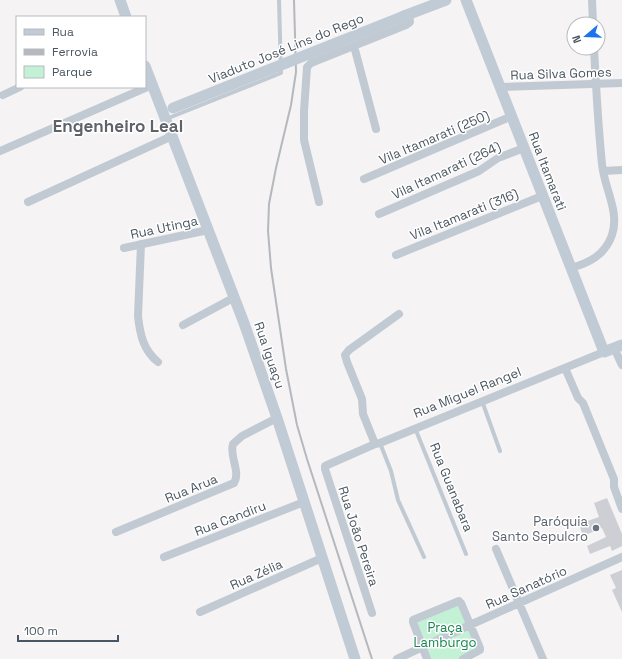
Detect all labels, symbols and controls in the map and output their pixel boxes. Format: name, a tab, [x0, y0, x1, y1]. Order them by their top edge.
street label: Viaduto José Lins do Rego	[206, 10, 366, 87]
legend	[16, 16, 146, 88]
north arrow	[566, 16, 606, 56]
text: Rua	[52, 24, 74, 40]
text: N	[569, 33, 584, 45]
text: Ferrovia	[52, 44, 98, 60]
street label: Rua Silva Gomes	[510, 63, 612, 84]
text: Parque	[52, 64, 92, 80]
street label: Vila Itamarati (250)	[376, 106, 492, 168]
district label: Engenheiro Leal	[53, 115, 183, 137]
street label: Rua Itamarati	[525, 129, 570, 213]
street label: Vila Itamarati (264)	[389, 138, 504, 203]
street label: Vila Itamarati (316)	[407, 185, 521, 244]
street label: Rua Utinga	[129, 212, 200, 243]
street label: Rua Iguaçu	[250, 320, 289, 391]
street label: Rua Miguel Rangel	[411, 363, 524, 422]
street label: Rua Guanabara	[426, 440, 477, 535]
street label: Rua Arua	[162, 470, 221, 507]
street label: Rua João Pereira	[334, 484, 383, 589]
street label: Rua Candiru	[192, 497, 268, 540]
place label: Paróquia Santo Sepulcro	[492, 513, 589, 545]
marker: Paróquia Santo Sepulcro	[591, 523, 601, 533]
street label: Rua Zélia	[227, 555, 286, 594]
street label: Rua Sanatório	[483, 562, 570, 613]
scale bar	[18, 617, 118, 643]
park label: Praça Lamburgo	[413, 619, 477, 651]
text: 100 m	[24, 623, 58, 639]

